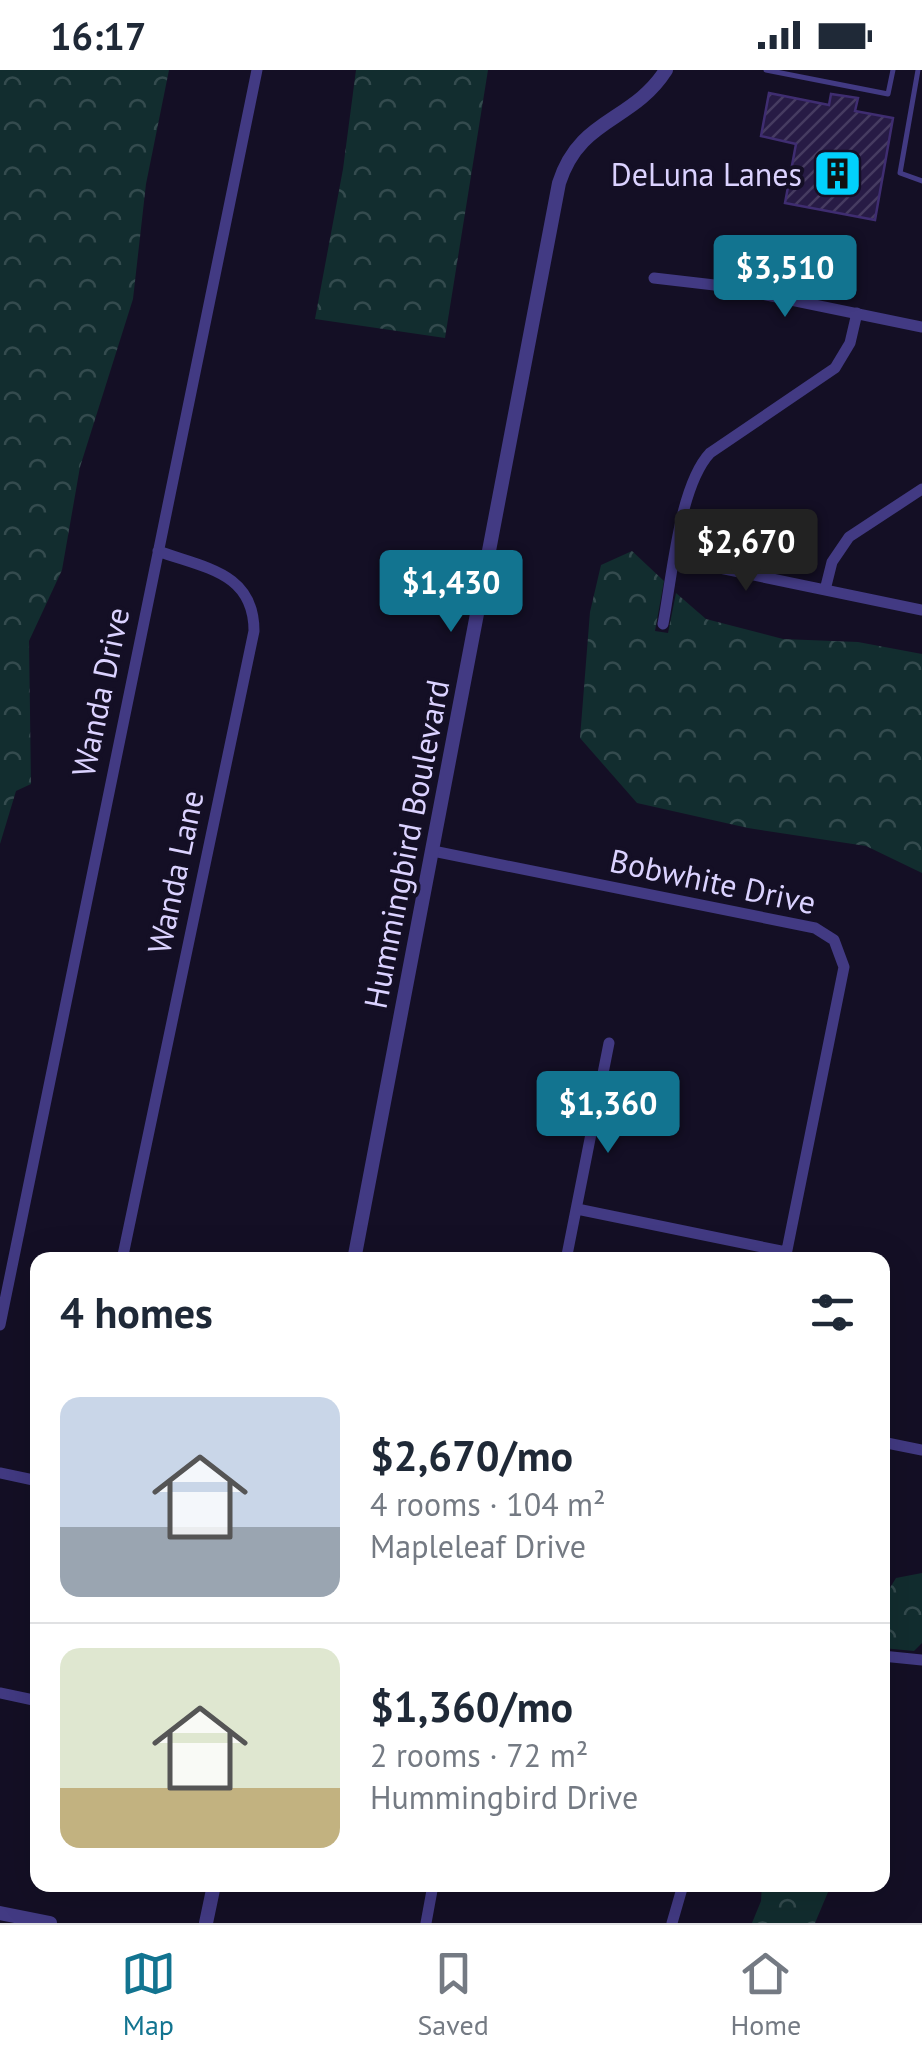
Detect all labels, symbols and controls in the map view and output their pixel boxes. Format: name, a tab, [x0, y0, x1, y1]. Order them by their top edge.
text: 16:17	[50, 11, 146, 60]
building icon: DeLuna Lanes	[811, 148, 863, 200]
place label: DeLuna Lanes	[611, 153, 802, 195]
pin: $3,510	[704, 235, 866, 320]
text: $3,510	[736, 246, 834, 288]
pin: $2,670	[665, 509, 827, 594]
text: $2,670	[697, 520, 795, 562]
pin: $1,430	[370, 550, 532, 635]
text: $1,430	[402, 561, 500, 603]
street label: Wanda Drive	[62, 604, 138, 780]
street label: Hummingbird Boulevard	[354, 676, 458, 1012]
street label: Wanda Lane	[137, 787, 213, 957]
street label: Bobwhite Drive	[606, 839, 820, 923]
pin: $1,360	[527, 1071, 689, 1156]
text: $1,360	[559, 1082, 657, 1124]
text: 4 homes	[60, 1285, 213, 1340]
icon: filters	[805, 1285, 860, 1340]
text: $2,670/mo	[370, 1428, 573, 1483]
icon: home	[140, 1437, 260, 1557]
text: 4 rooms · 104 m²	[370, 1483, 606, 1525]
text: Mapleleaf Drive	[370, 1525, 586, 1567]
text: $1,360/mo	[370, 1679, 573, 1734]
icon: home	[140, 1688, 260, 1808]
text: 2 rooms · 72 m²	[370, 1734, 588, 1776]
text: Hummingbird Drive	[370, 1776, 638, 1818]
tab: Map	[121, 1946, 176, 2043]
tab: Saved	[417, 1946, 489, 2043]
tab: Home	[730, 1946, 801, 2043]

